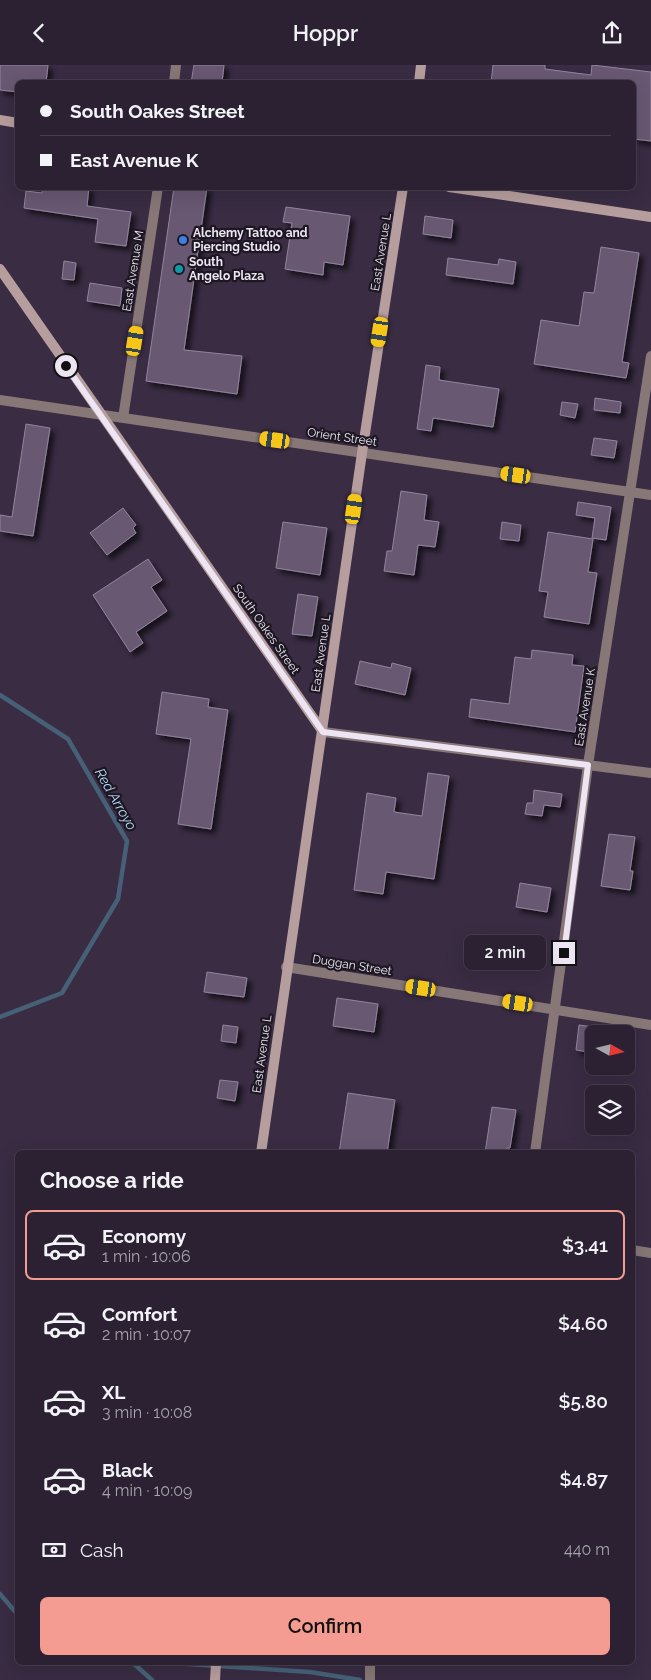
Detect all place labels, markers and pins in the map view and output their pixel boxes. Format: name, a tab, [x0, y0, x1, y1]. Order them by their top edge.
place label: Alchemy Tattoo and Piercing Studio	[193, 226, 308, 254]
marker: Alchemy Tattoo and Piercing Studio	[177, 234, 189, 246]
place label: South Angelo Plaza	[189, 255, 264, 283]
marker: South Angelo Plaza	[173, 263, 185, 275]

